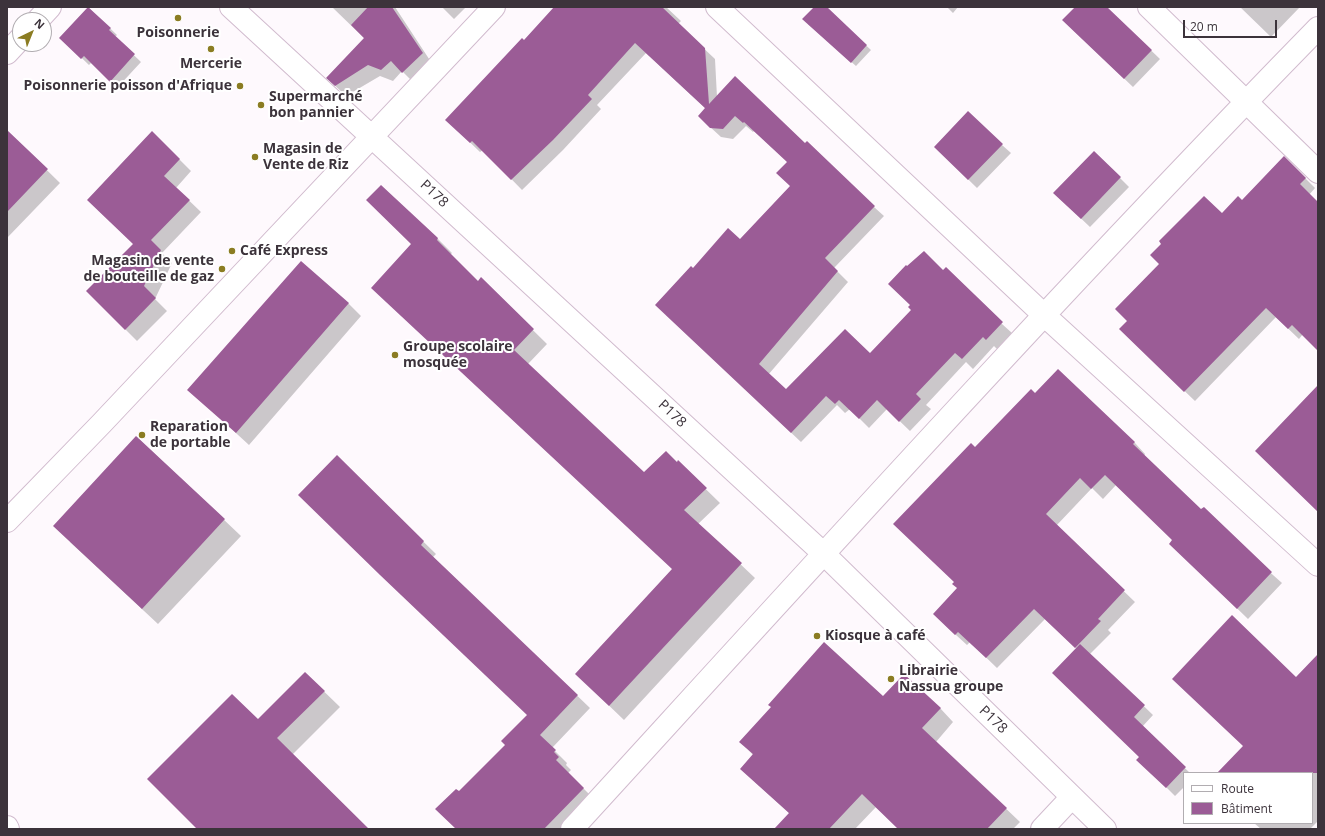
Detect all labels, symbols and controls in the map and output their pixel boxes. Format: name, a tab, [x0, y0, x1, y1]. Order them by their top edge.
north arrow	[12, 12, 52, 52]
scale bar	[1185, 12, 1279, 38]
marker: Poisonnerie	[173, 13, 183, 23]
text: N	[31, 15, 48, 32]
text: 20 m	[1190, 18, 1218, 35]
place label: Poisonnerie	[137, 25, 219, 41]
marker: Mercerie	[206, 44, 216, 54]
place label: Mercerie	[180, 56, 242, 72]
place label: Poisonnerie poisson d'Afrique	[24, 78, 232, 94]
marker: Poisonnerie poisson d'Afrique	[235, 81, 245, 91]
place label: Supermarché bon pannier	[269, 89, 363, 122]
marker: Supermarché bon pannier	[256, 100, 266, 110]
place label: Magasin de Vente de Riz	[263, 141, 349, 174]
marker: Magasin de Vente de Riz	[250, 152, 260, 162]
street label: P178	[416, 177, 452, 211]
place label: Café Express	[240, 243, 328, 259]
marker: Café Express	[227, 246, 237, 256]
place label: Magasin de vente de bouteille de gaz	[83, 253, 214, 286]
marker: Magasin de vente de bouteille de gaz	[217, 264, 227, 274]
place label: Groupe scolaire mosquée	[403, 339, 513, 372]
marker: Groupe scolaire mosquée	[390, 350, 400, 360]
street label: P178	[654, 397, 690, 431]
place label: Reparation de portable	[150, 419, 231, 452]
marker: Reparation de portable	[137, 430, 147, 440]
place label: Kiosque à café	[825, 628, 926, 644]
marker: Kiosque à café	[812, 631, 822, 641]
place label: Librairie Nassua groupe	[899, 663, 1003, 696]
marker: Librairie Nassua groupe	[886, 674, 896, 684]
street label: P178	[975, 703, 1011, 737]
legend	[1183, 772, 1313, 824]
text: Route	[1221, 780, 1254, 797]
text: Bâtiment	[1221, 800, 1272, 817]

